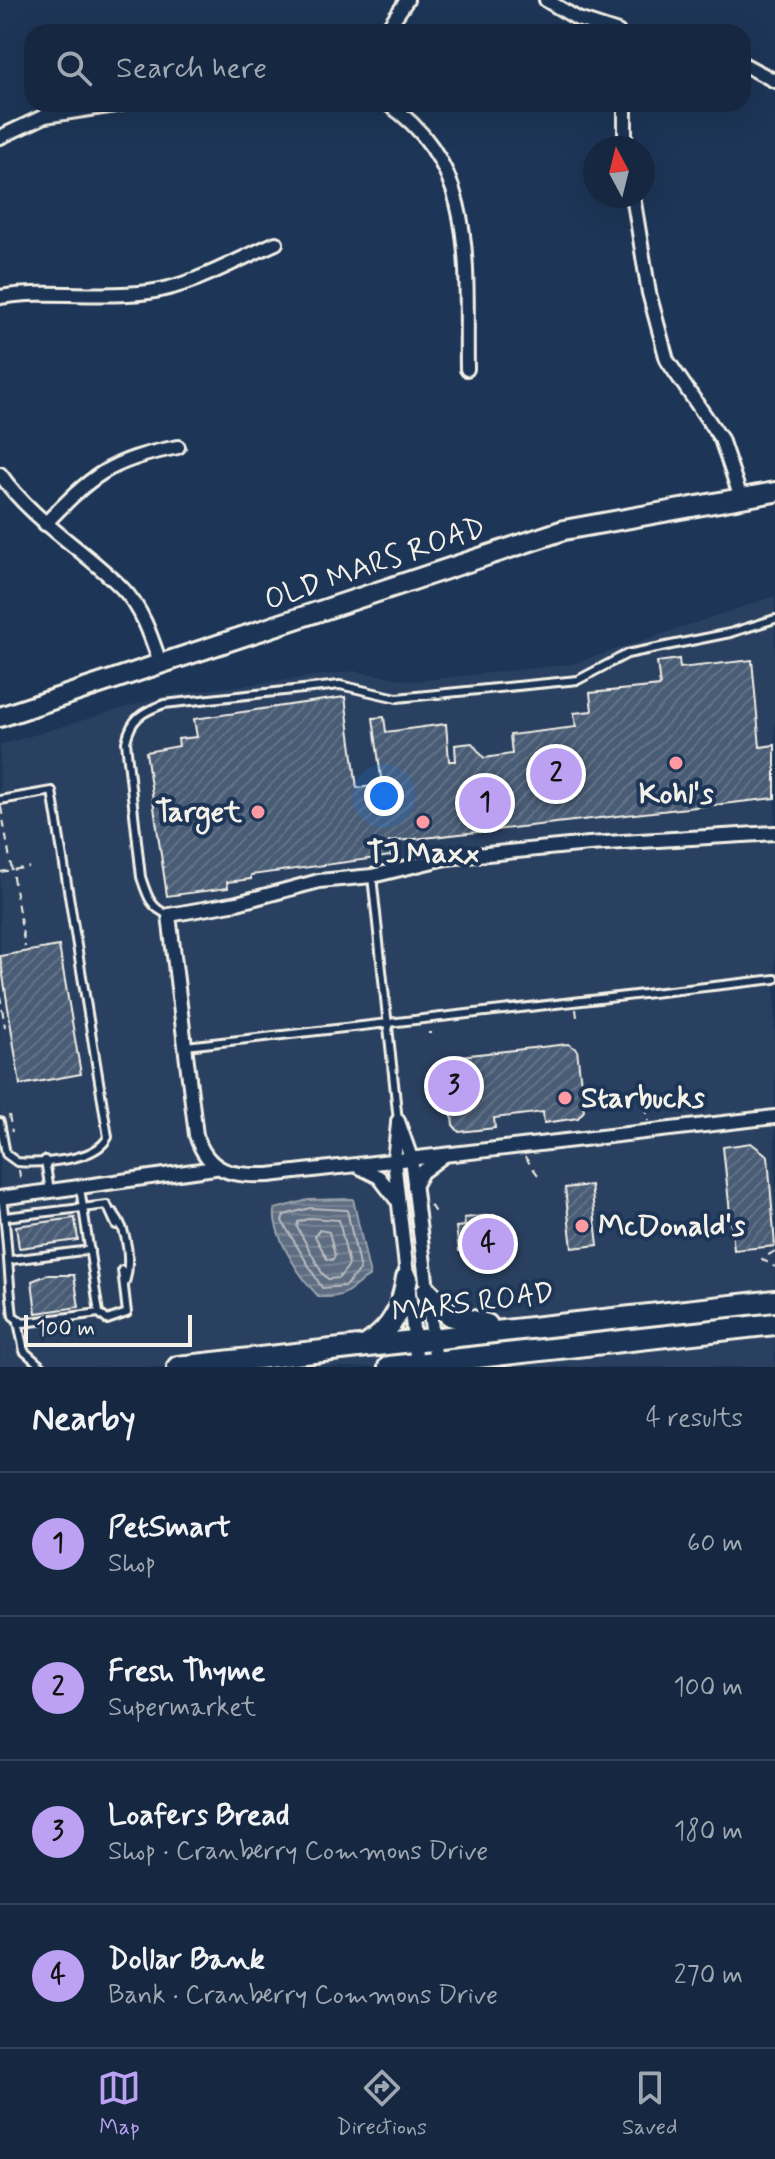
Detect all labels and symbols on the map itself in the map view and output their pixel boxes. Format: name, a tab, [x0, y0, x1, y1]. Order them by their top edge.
north arrow	[583, 136, 655, 208]
street label: OLD MARS ROAD	[259, 508, 491, 620]
pin: 2	[530, 744, 582, 804]
marker: Kohl's	[667, 754, 685, 772]
pin: 1	[459, 773, 511, 833]
place label: Kohl's	[639, 775, 714, 814]
your location	[364, 776, 404, 816]
place label: Target	[155, 793, 242, 835]
marker: Target	[249, 803, 267, 821]
marker: TJ Maxx	[414, 813, 432, 831]
place label: TJ Maxx	[367, 834, 479, 873]
pin: 3	[428, 1056, 480, 1116]
place label: Starbucks	[581, 1079, 706, 1118]
marker: Starbucks	[556, 1089, 574, 1107]
place label: McDonald's	[598, 1207, 746, 1246]
pin: 4	[462, 1214, 514, 1274]
marker: McDonald's	[573, 1217, 591, 1235]
street label: MARS ROAD	[390, 1274, 556, 1332]
scale bar	[24, 1311, 192, 1347]

